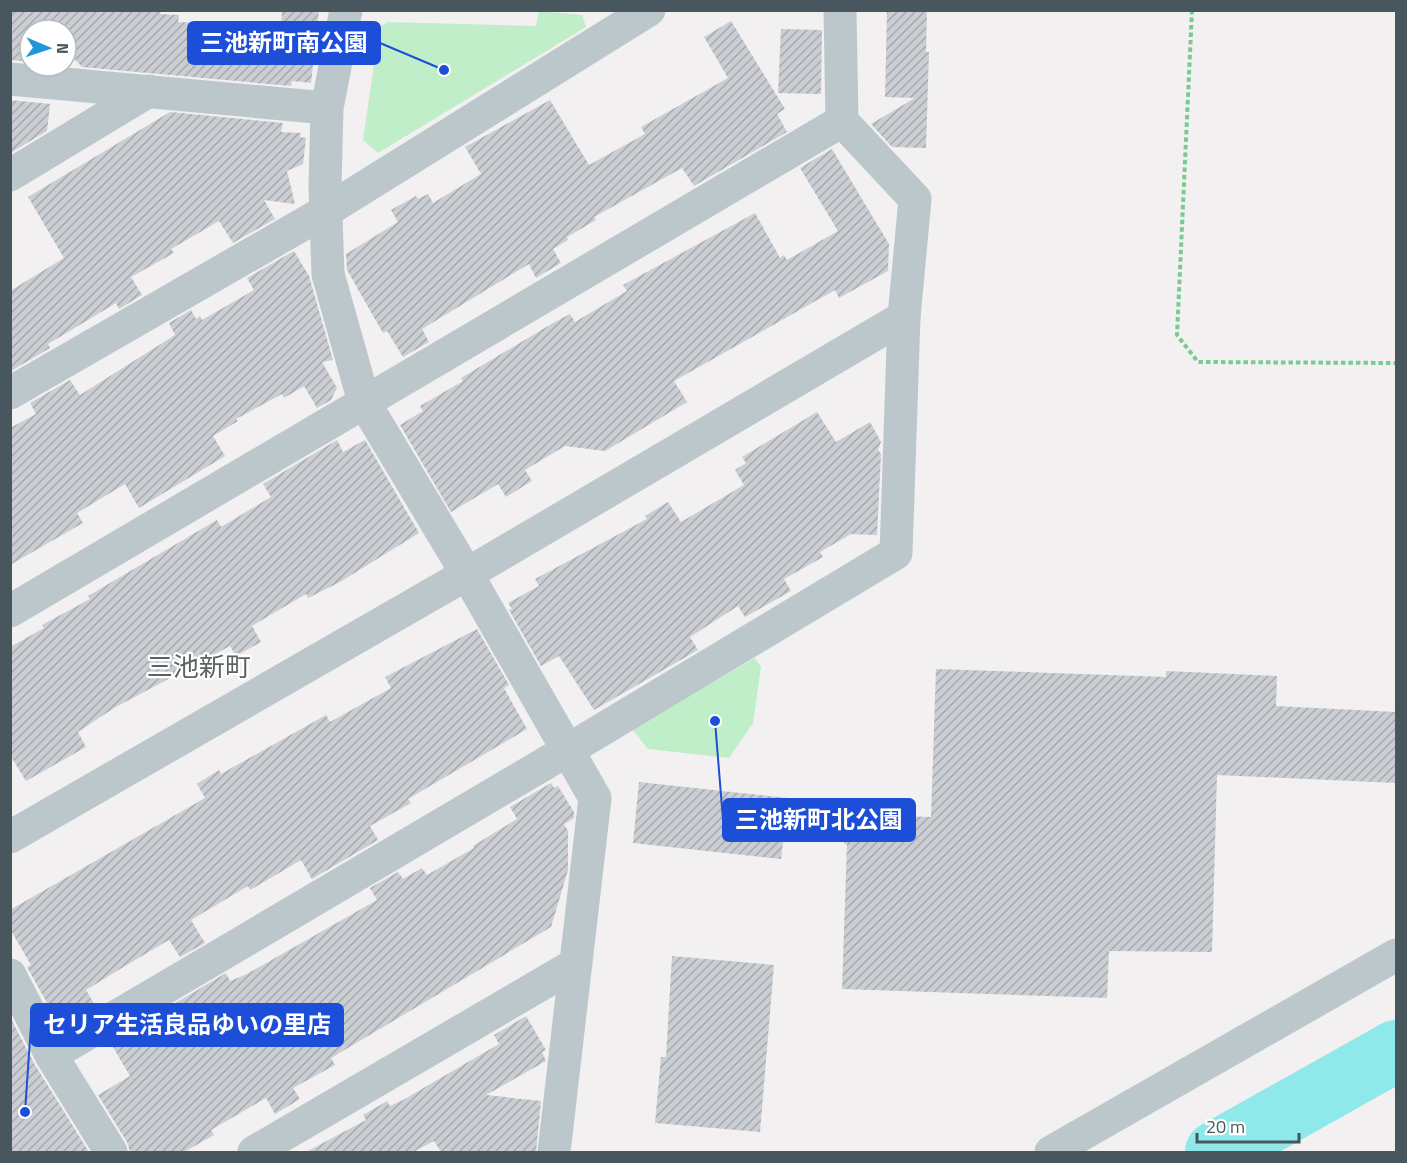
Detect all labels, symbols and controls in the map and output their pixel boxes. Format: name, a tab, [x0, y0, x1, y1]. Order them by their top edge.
north arrow	[18, 18, 78, 78]
callout: 三池新町南公園	[188, 22, 380, 64]
text: 三池新町南公園	[200, 24, 368, 60]
text: N	[51, 43, 75, 54]
district label: 三池新町	[147, 647, 251, 686]
callout: 三池新町北公園	[723, 799, 915, 841]
text: 三池新町北公園	[735, 801, 903, 837]
callout: セリア生活良品ゆいの里店	[31, 1004, 343, 1046]
text: セリア生活良品ゆいの里店	[43, 1006, 331, 1042]
scale bar	[1197, 1106, 1299, 1144]
text: 20 m	[1206, 1113, 1245, 1140]

